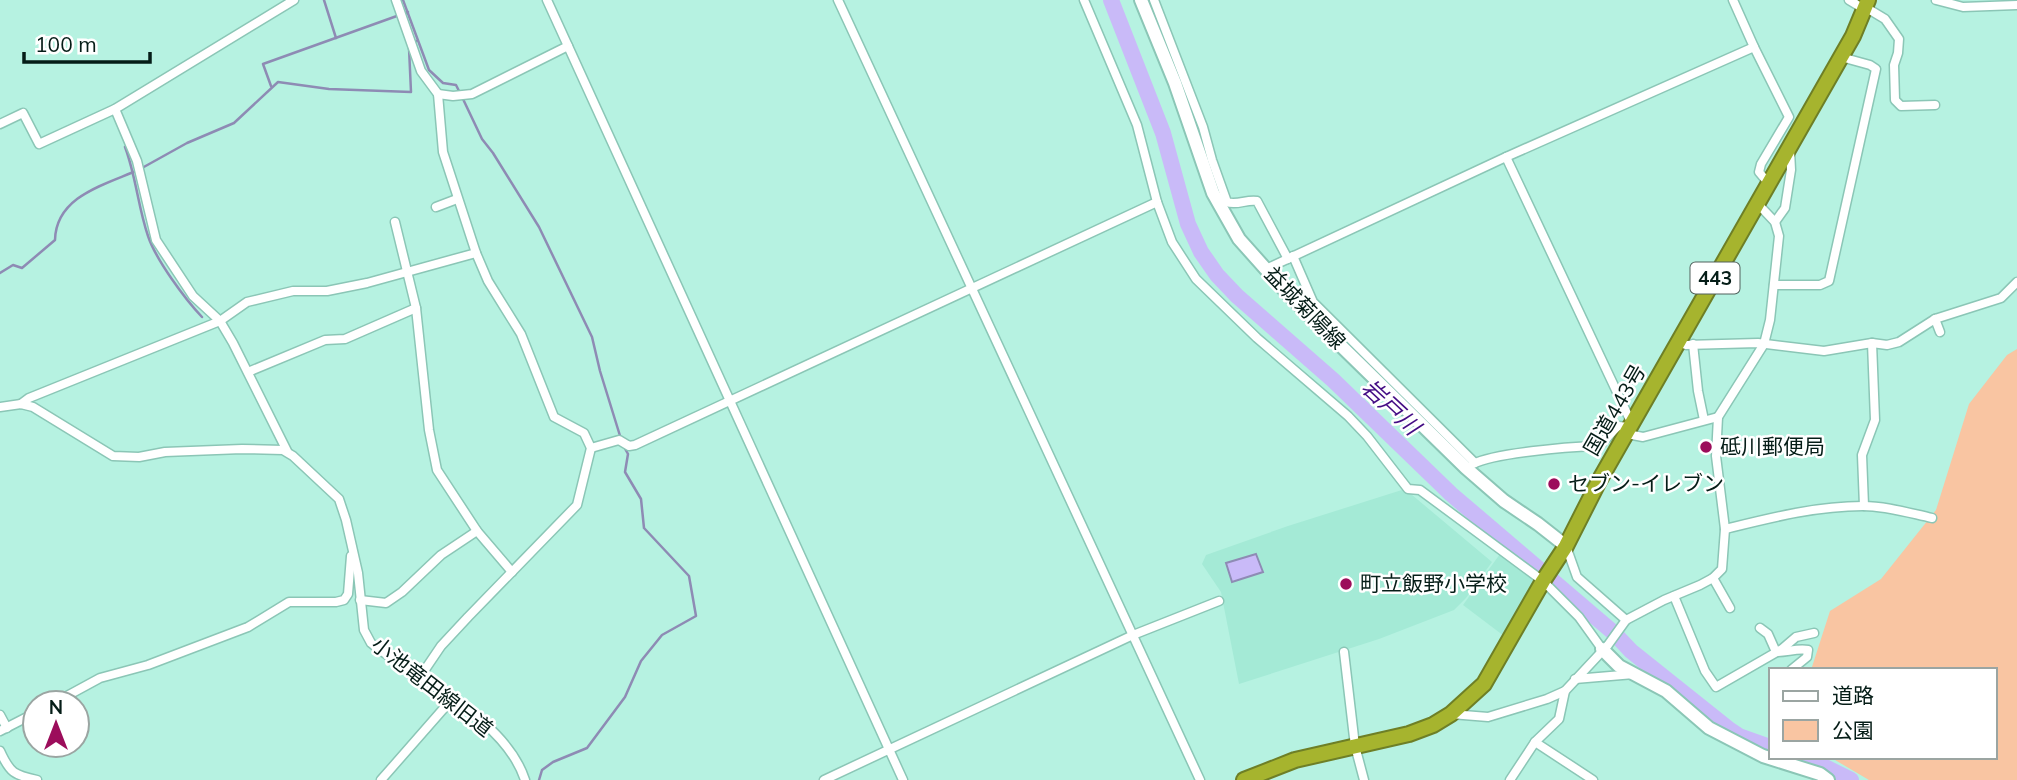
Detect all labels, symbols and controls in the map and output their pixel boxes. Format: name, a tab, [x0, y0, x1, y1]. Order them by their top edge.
scale bar	[24, 21, 150, 65]
text: 100 m	[35, 31, 97, 57]
street label: 益城菊陽線	[1260, 261, 1352, 354]
road number: 443	[1690, 262, 1740, 294]
street label: 国道443号	[1578, 359, 1651, 460]
water label: 岩戸川	[1356, 373, 1429, 443]
place label: 砥川郵便局	[1720, 433, 1825, 459]
marker: 砥川郵便局	[1698, 439, 1714, 455]
place label: セブン-イレブン	[1568, 470, 1724, 496]
marker: セブン-イレブン	[1546, 476, 1562, 492]
place label: 町立飯野小学校	[1360, 570, 1507, 596]
marker: 町立飯野小学校	[1338, 576, 1354, 592]
street label: 小池竜田線旧道	[367, 631, 499, 742]
legend	[1769, 668, 1996, 759]
text: 道路	[1832, 682, 1874, 708]
north arrow	[21, 689, 91, 759]
text: N	[49, 695, 63, 719]
text: 公園	[1832, 717, 1874, 743]

